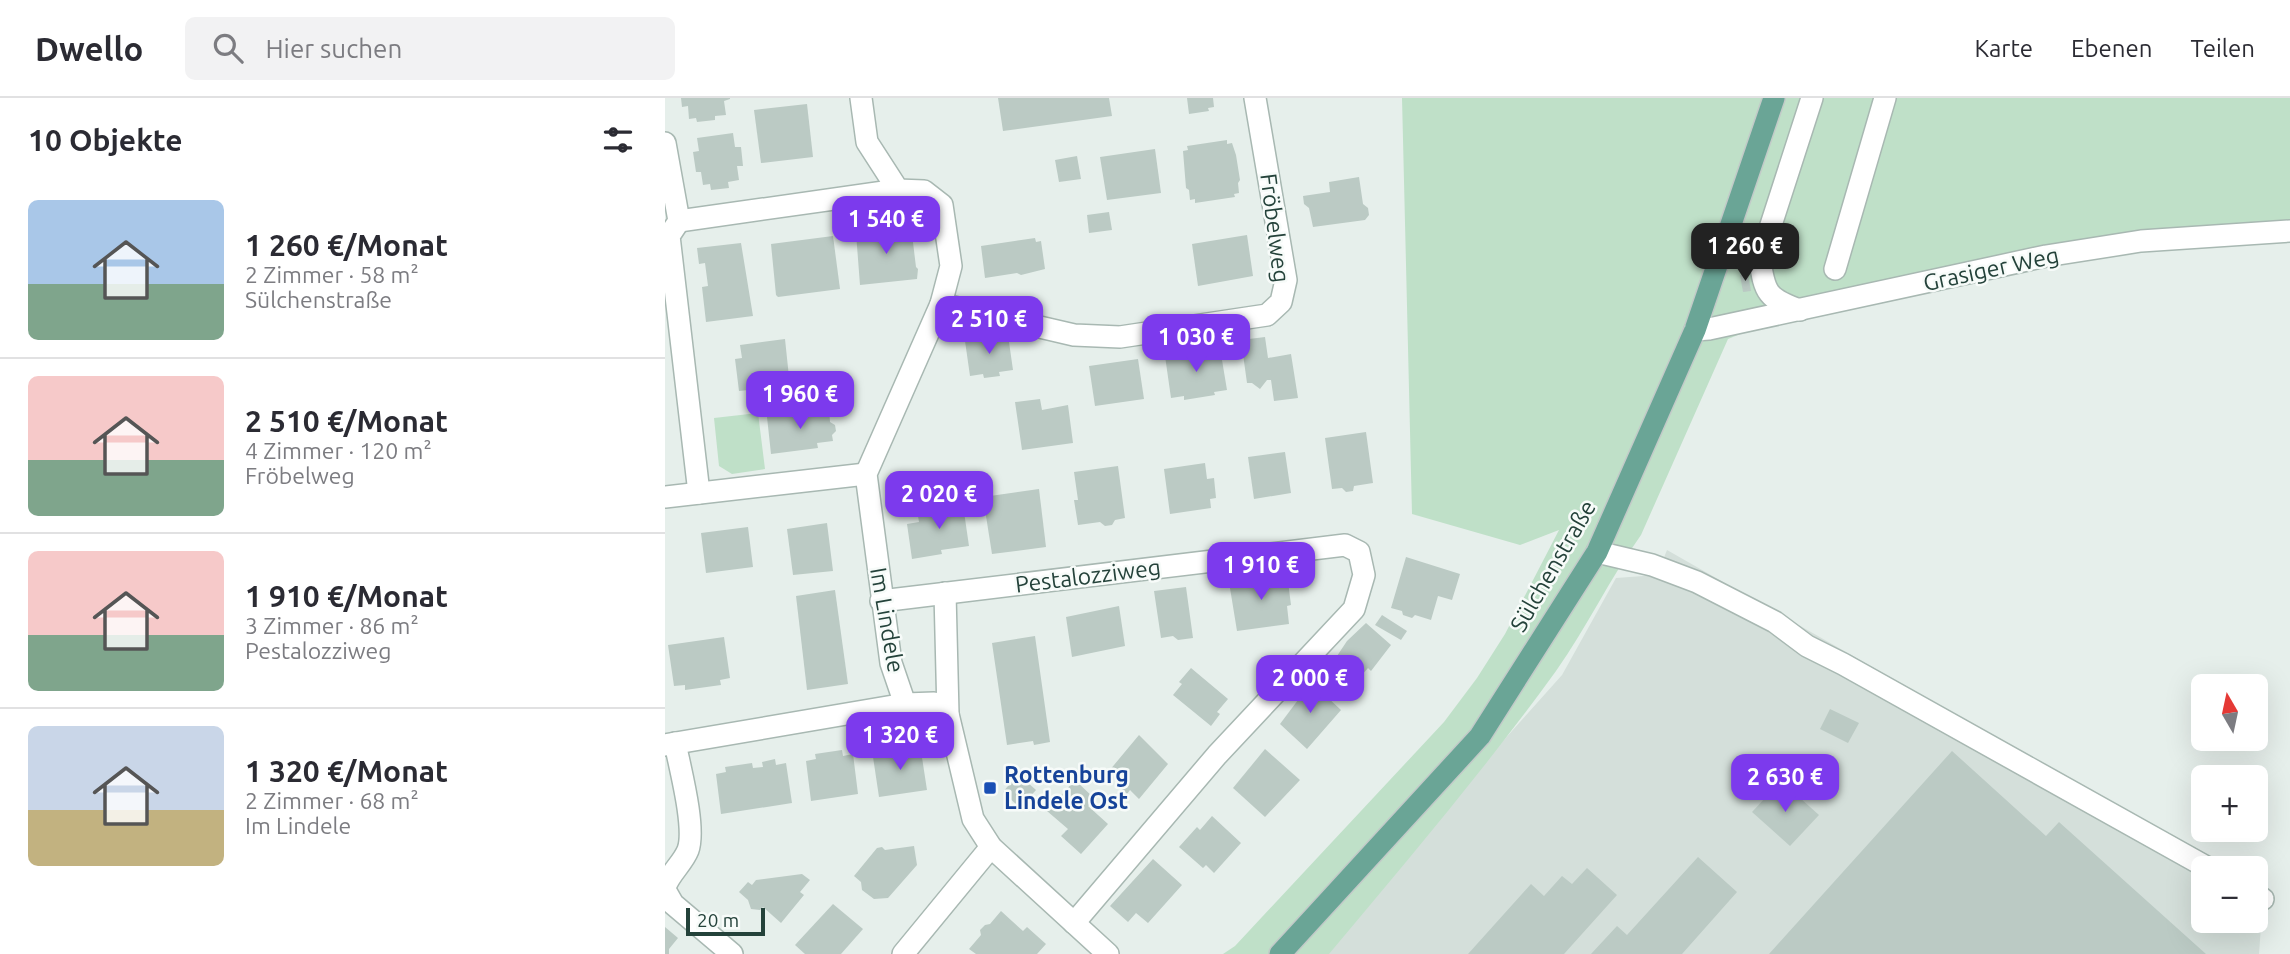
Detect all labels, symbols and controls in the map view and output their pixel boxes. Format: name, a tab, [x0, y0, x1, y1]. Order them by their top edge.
search box	[185, 17, 675, 80]
icon: search	[209, 29, 247, 67]
text: Dwello	[35, 30, 143, 67]
text: Hier suchen	[265, 34, 402, 63]
text: Karte	[1974, 35, 2033, 62]
text: Ebenen	[2071, 35, 2152, 62]
text: Teilen	[2190, 35, 2255, 62]
icon: filters	[599, 121, 637, 159]
text: 10 Objekte	[28, 123, 183, 157]
street label: Fröbelweg	[1256, 172, 1295, 284]
pin: 1 540 €	[821, 197, 951, 256]
text: 1 540 €	[848, 206, 924, 231]
pin: 1 260 €	[1680, 223, 1810, 283]
icon: home	[84, 228, 168, 312]
text: 1 260 €/Monat	[245, 228, 448, 262]
text: 1 260 €	[1707, 233, 1783, 258]
street label: Grasiger Weg	[1921, 242, 2061, 295]
text: 2 Zimmer · 58 m²	[245, 262, 419, 287]
text: Sülchenstraße	[245, 287, 392, 312]
pin: 2 510 €	[924, 296, 1054, 356]
text: 2 510 €	[951, 306, 1027, 331]
pin: 1 030 €	[1131, 314, 1261, 374]
text: 1 030 €	[1158, 324, 1234, 349]
pin: 1 960 €	[735, 372, 865, 431]
text: 1 960 €	[762, 381, 838, 406]
icon: home	[84, 404, 168, 488]
text: 2 510 €/Monat	[245, 404, 448, 438]
text: 4 Zimmer · 120 m²	[245, 438, 432, 463]
text: Fröbelweg	[245, 463, 355, 488]
pin: 2 020 €	[874, 472, 1004, 531]
text: 2 020 €	[901, 481, 977, 506]
street label: Sülchenstraße	[1505, 496, 1600, 636]
pin: 1 910 €	[1196, 542, 1326, 602]
text: 1 910 €	[1223, 552, 1299, 577]
street label: Pestalozziweg	[1014, 554, 1162, 597]
street label: Im Lindele	[866, 565, 909, 674]
icon: home	[84, 579, 168, 663]
text: 1 910 €/Monat	[245, 579, 448, 613]
text: 3 Zimmer · 86 m²	[245, 613, 419, 638]
text: Pestalozziweg	[245, 638, 392, 663]
pin: 2 000 €	[1245, 656, 1375, 715]
text: 2 000 €	[1272, 665, 1348, 690]
north arrow	[2191, 674, 2268, 751]
map controls	[2191, 674, 2268, 933]
pin: 1 320 €	[835, 712, 965, 772]
text: 1 320 €	[862, 722, 938, 747]
icon: home	[84, 754, 168, 838]
text: 1 320 €/Monat	[245, 754, 448, 788]
pin: 2 630 €	[1720, 754, 1850, 814]
place label: Rottenburg Lindele Ost	[1004, 762, 1129, 813]
text: 2 630 €	[1747, 764, 1823, 789]
button: +	[2191, 765, 2268, 842]
marker: Rottenburg Lindele Ost	[982, 780, 998, 796]
text: 2 Zimmer · 68 m²	[245, 788, 419, 813]
text: Im Lindele	[245, 813, 351, 838]
button: −	[2191, 856, 2268, 933]
scale bar	[686, 905, 765, 937]
text: 20 m	[697, 909, 739, 931]

